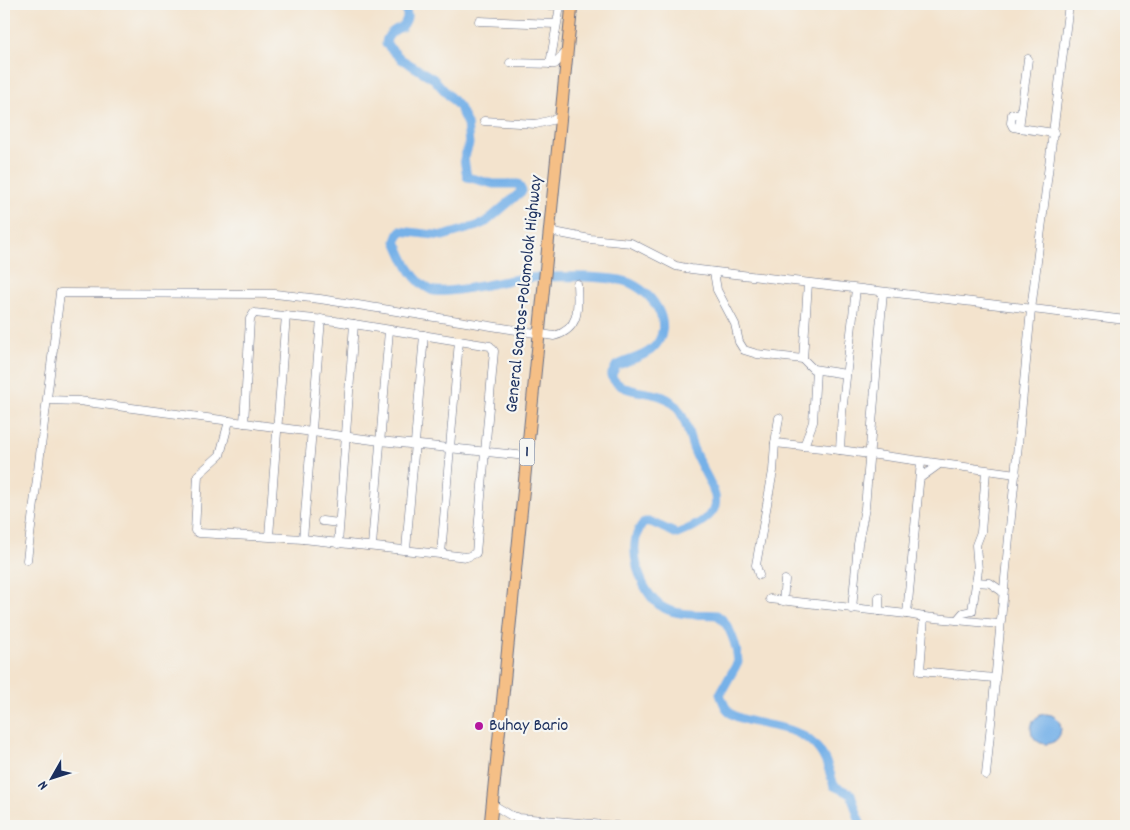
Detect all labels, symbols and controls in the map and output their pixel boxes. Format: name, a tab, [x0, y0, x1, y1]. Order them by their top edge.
street label: General Santos-Polomolok Highway	[500, 173, 550, 414]
road number: 1	[520, 438, 534, 466]
place label: Buhay Bario	[489, 714, 568, 739]
marker: Buhay Bario	[473, 720, 485, 732]
north arrow	[28, 752, 78, 802]
text: N	[33, 776, 53, 794]

